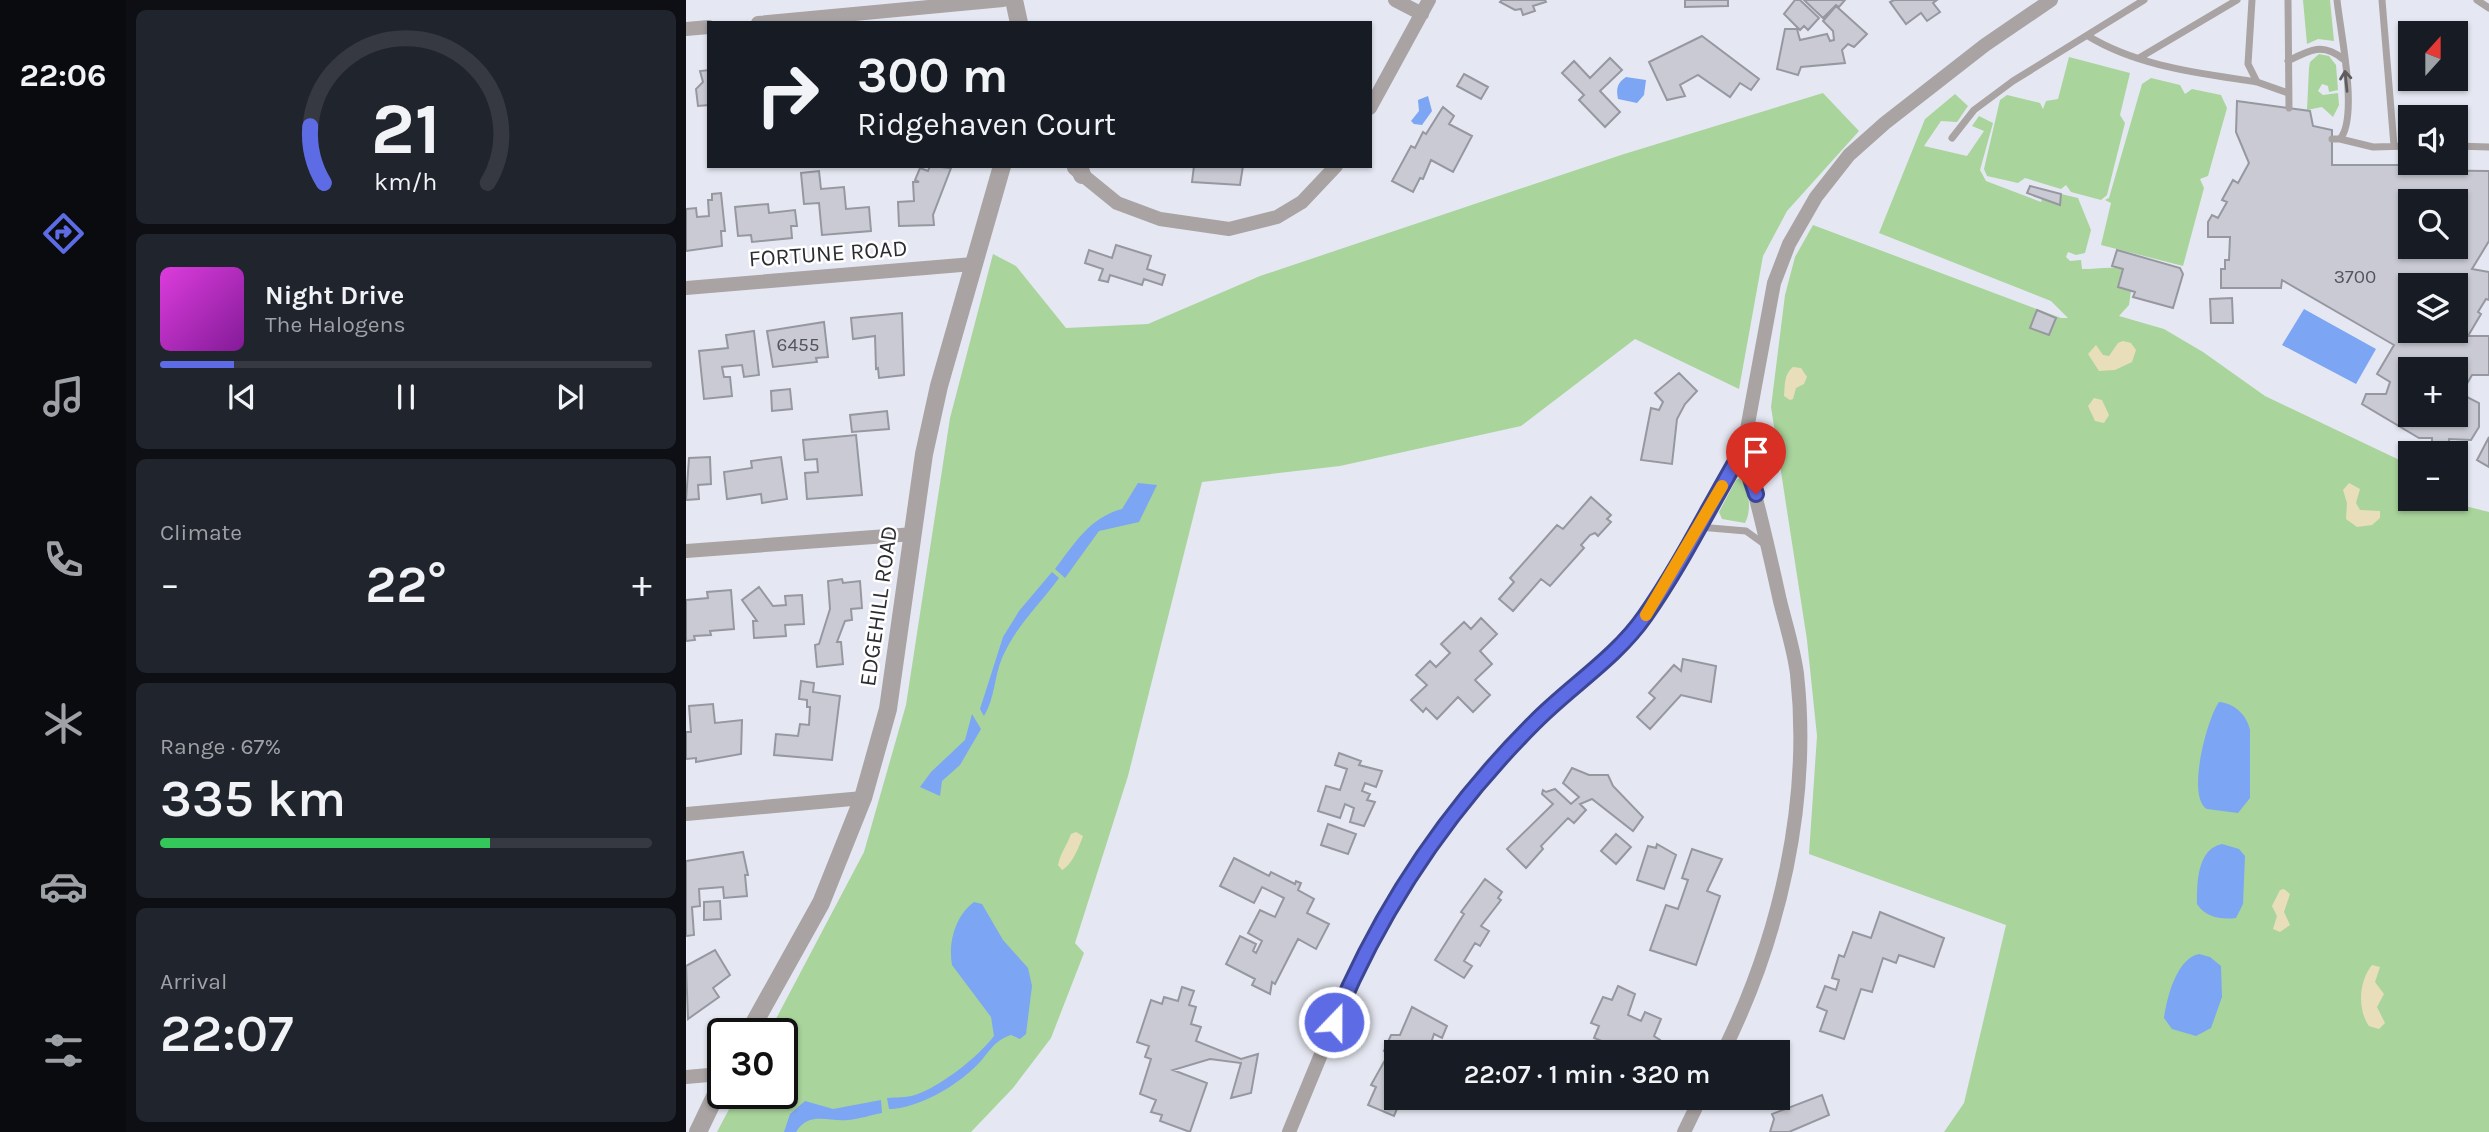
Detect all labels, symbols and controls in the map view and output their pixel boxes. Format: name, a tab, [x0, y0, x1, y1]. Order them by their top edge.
north arrow	[2398, 21, 2468, 91]
map controls	[2398, 21, 2468, 511]
text: 300 m	[857, 47, 1008, 104]
icon: right	[742, 49, 833, 140]
text: 22:06	[19, 57, 107, 94]
one-way arrow	[2339, 70, 2352, 93]
text: 21	[371, 87, 441, 172]
button: sound	[2398, 105, 2468, 175]
text: Ridgehaven Court	[857, 106, 1116, 143]
text: km/h	[374, 167, 438, 196]
button: search	[2398, 189, 2468, 259]
icon: directions	[39, 209, 88, 258]
street label: FORTUNE ROAD	[748, 234, 908, 273]
house number: 3700	[2334, 266, 2376, 288]
button: layers	[2398, 273, 2468, 343]
text: Night Drive	[265, 280, 404, 311]
text: The Halogens	[265, 311, 405, 338]
house number: 6455	[777, 334, 819, 356]
button: +	[2398, 357, 2468, 427]
icon: music	[39, 372, 88, 421]
icon: previous	[223, 378, 261, 416]
icon: pause	[387, 378, 425, 416]
icon: next	[551, 378, 589, 416]
pin	[1726, 422, 1786, 494]
icon: arrive	[1737, 433, 1775, 471]
button: −	[2398, 441, 2468, 511]
text: Climate	[160, 519, 242, 546]
street label: EDGEHILL ROAD	[854, 524, 903, 688]
icon: phone	[39, 535, 88, 584]
text: 22°	[365, 554, 447, 615]
text: −	[160, 562, 180, 607]
text: +	[632, 562, 652, 607]
icon: climate	[39, 699, 88, 748]
text: Range · 67%	[160, 733, 281, 760]
text: 335 km	[160, 768, 346, 829]
icon: car	[39, 862, 88, 911]
text: Arrival	[160, 968, 227, 995]
position arrow	[1297, 985, 1371, 1059]
text: 22:07	[160, 1003, 293, 1064]
speed limit sign: 30	[707, 1018, 798, 1109]
icon: filters	[39, 1026, 88, 1075]
text: 22:07 · 1 min · 320 m	[1464, 1059, 1710, 1090]

